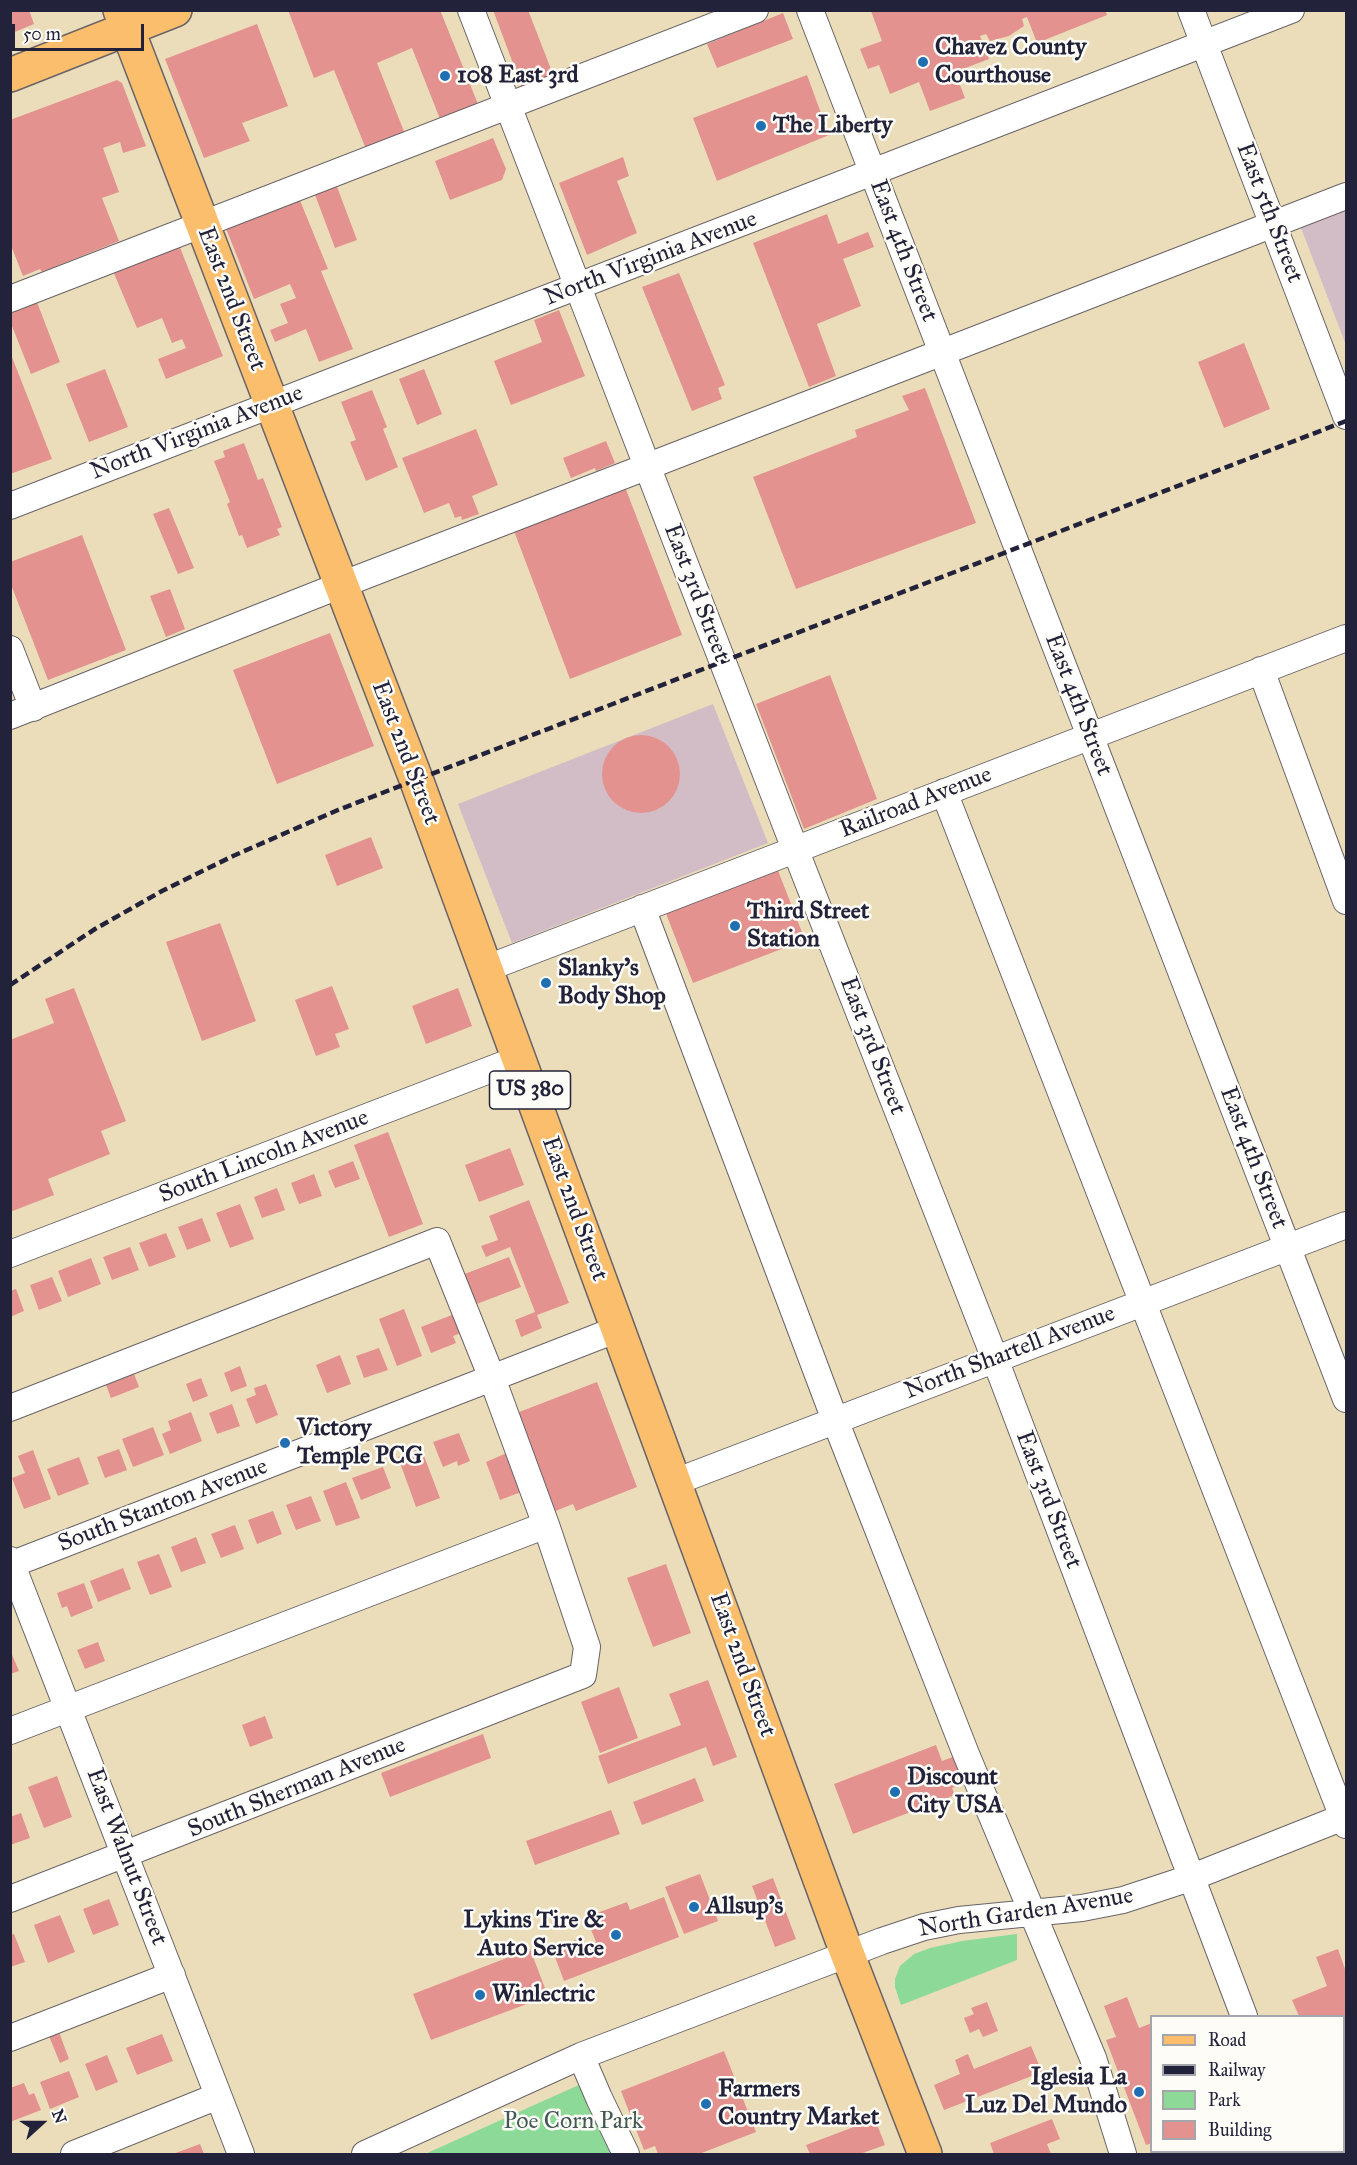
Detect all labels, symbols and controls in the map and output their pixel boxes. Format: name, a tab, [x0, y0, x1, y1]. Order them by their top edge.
scale bar	[15, 12, 147, 50]
text: 50 m	[23, 23, 61, 45]
place label: Chavez County Courthouse	[935, 34, 1086, 90]
marker: Chavez County Courthouse	[916, 55, 930, 69]
place label: 108 East 3rd	[457, 62, 579, 90]
marker: 108 East 3rd	[438, 69, 452, 83]
place label: The Liberty	[773, 112, 893, 140]
marker: The Liberty	[754, 119, 768, 133]
street label: East 5th Street	[1229, 139, 1309, 287]
street label: East 4th Street	[863, 176, 943, 326]
street label: North Virginia Avenue	[541, 205, 761, 313]
street label: East 2nd Street	[190, 223, 272, 375]
street label: North Virginia Avenue	[87, 379, 307, 487]
street label: East 3rd Street	[657, 520, 735, 666]
street label: East 4th Street	[1038, 630, 1118, 780]
street label: East 2nd Street	[364, 677, 446, 829]
street label: Railroad Avenue	[836, 761, 996, 845]
place label: Third Street Station	[747, 898, 869, 954]
marker: Third Street Station	[728, 919, 742, 933]
place label: Slanky's Body Shop	[558, 955, 666, 1011]
street label: East 3rd Street	[833, 973, 911, 1119]
marker: Slanky's Body Shop	[539, 976, 553, 990]
road number: US 380	[490, 1071, 570, 1109]
street label: East 4th Street	[1213, 1083, 1293, 1233]
street label: South Lincoln Avenue	[155, 1104, 373, 1210]
street label: East 2nd Street	[535, 1133, 613, 1285]
street label: North Shartell Avenue	[901, 1300, 1119, 1406]
place label: Victory Temple PCG	[297, 1415, 423, 1471]
street label: East 3rd Street	[1009, 1427, 1087, 1573]
marker: Victory Temple PCG	[278, 1436, 292, 1450]
street label: South Stanton Avenue	[54, 1453, 272, 1559]
street label: East 2nd Street	[703, 1589, 781, 1741]
street label: South Sherman Avenue	[184, 1731, 410, 1845]
place label: Discount City USA	[907, 1764, 1004, 1820]
street label: East Walnut Street	[79, 1765, 173, 1949]
marker: Discount City USA	[888, 1785, 902, 1799]
street label: North Garden Avenue	[917, 1882, 1135, 1944]
place label: Allsup’s	[706, 1893, 783, 1921]
marker: Allsup’s	[687, 1900, 701, 1914]
place label: Lykins Tire & Auto Service	[463, 1907, 604, 1963]
marker: Lykins Tire & Auto Service	[609, 1928, 623, 1942]
place label: Winlectric	[492, 1981, 595, 2009]
marker: Winlectric	[473, 1988, 487, 2002]
legend	[1150, 2015, 1345, 2153]
text: Road	[1208, 2029, 1246, 2051]
text: Railway	[1208, 2059, 1265, 2081]
place label: Iglesia La Luz Del Mundo	[965, 2064, 1127, 2120]
place label: Farmers Country Market	[718, 2076, 879, 2132]
marker: Iglesia La Luz Del Mundo	[1132, 2085, 1146, 2099]
text: Park	[1208, 2089, 1241, 2111]
north arrow	[12, 2093, 72, 2153]
marker: Farmers Country Market	[699, 2097, 713, 2111]
text: N	[48, 2107, 71, 2126]
park label: Poe Corn Park	[503, 2108, 643, 2136]
text: Building	[1208, 2119, 1271, 2141]

